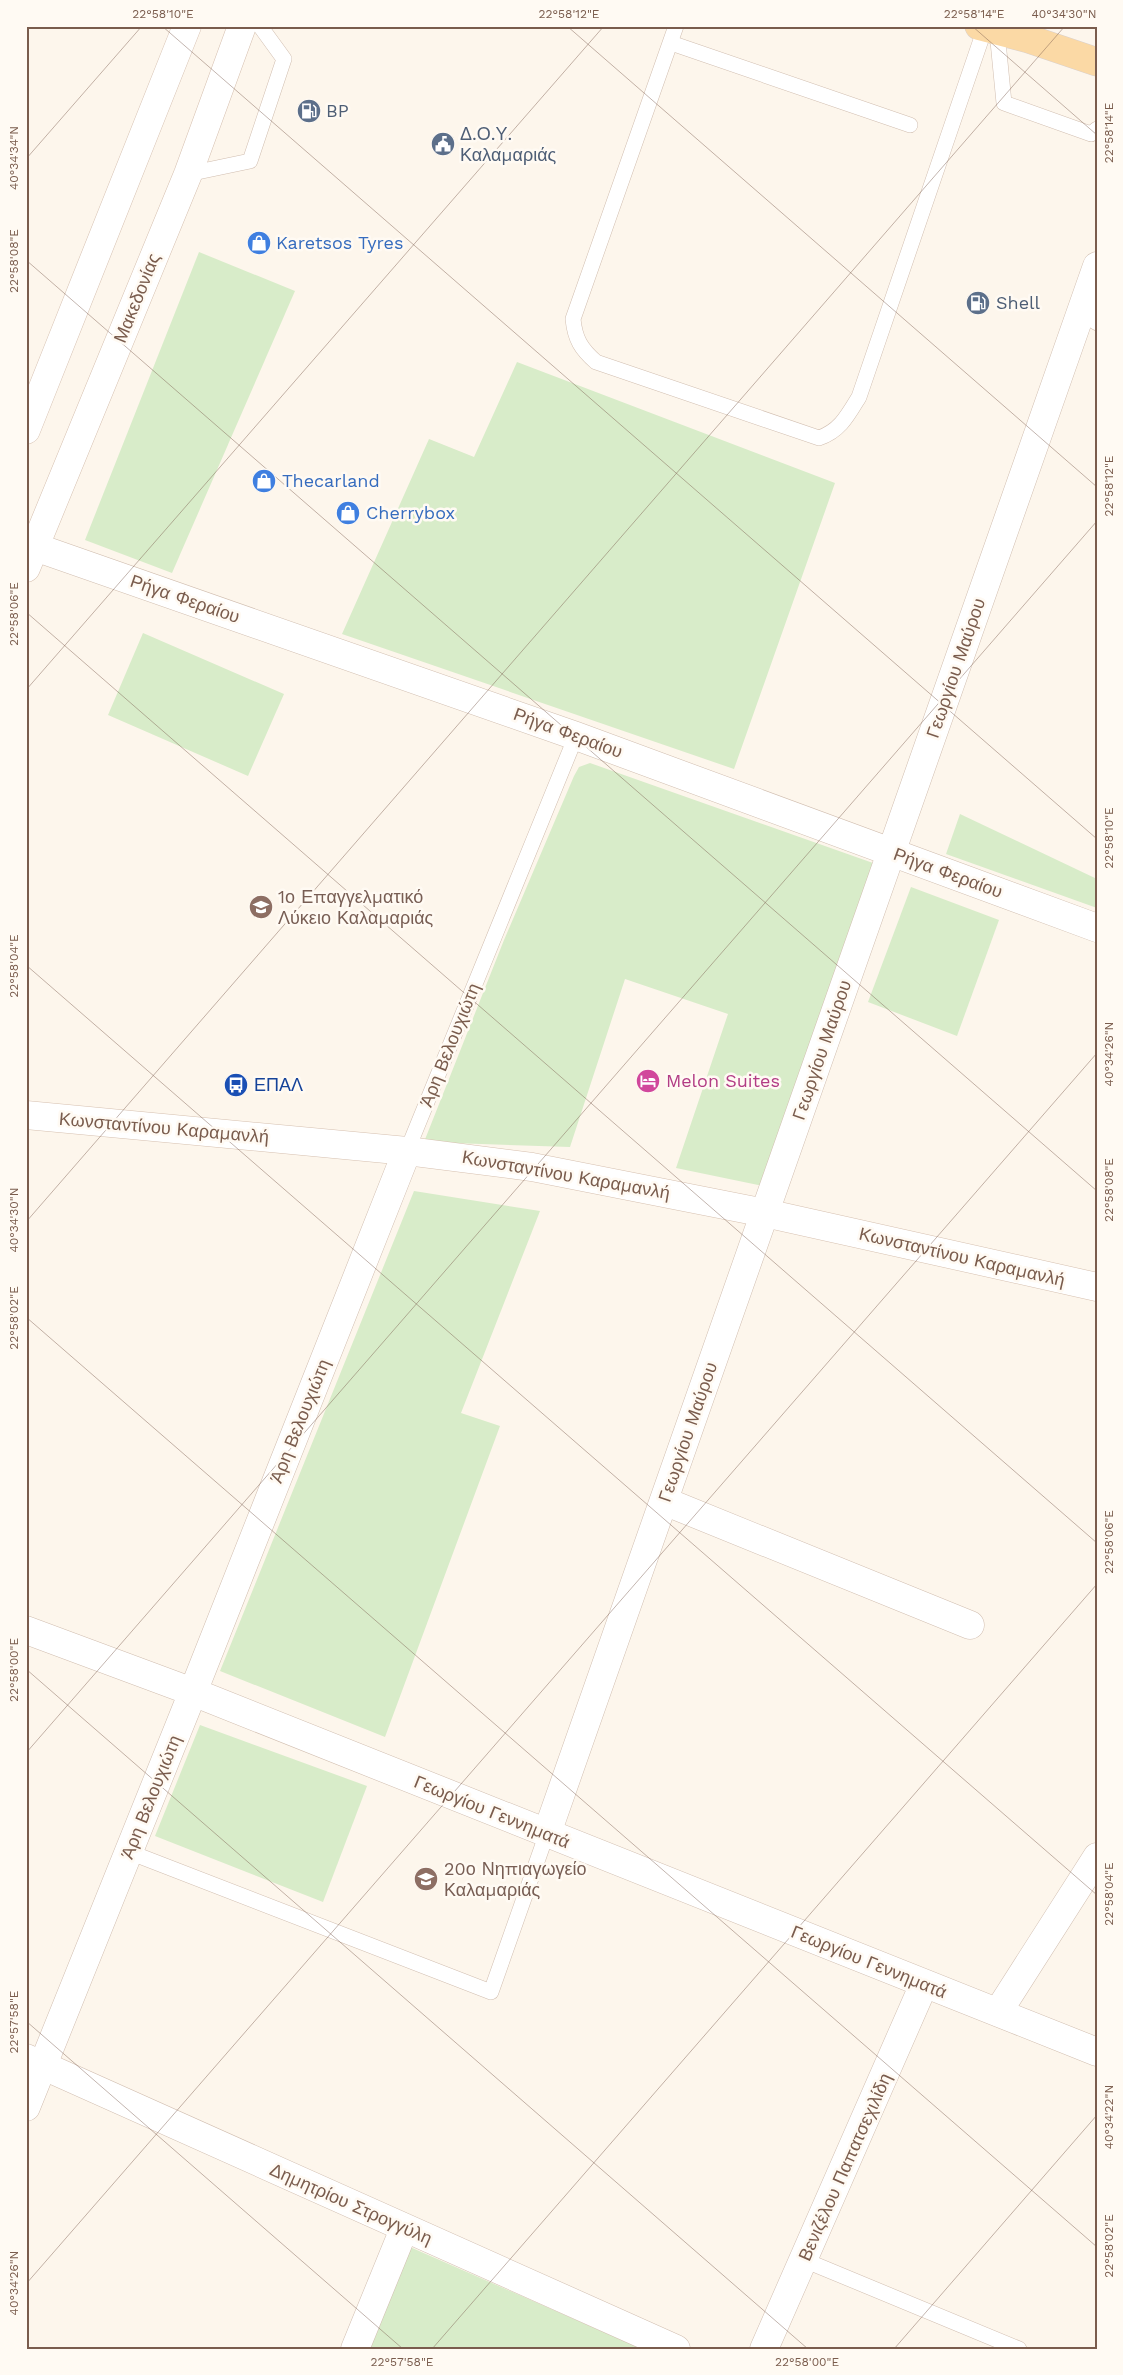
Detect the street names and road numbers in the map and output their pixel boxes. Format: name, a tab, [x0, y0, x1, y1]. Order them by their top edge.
street label: Μακεδονίας	[109, 250, 164, 346]
street label: Ρήγα Φεραίου	[128, 570, 243, 627]
street label: Γεωργίου Μαύρου	[922, 595, 989, 741]
street label: Ρήγα Φεραίου	[511, 703, 626, 762]
street label: Ρήγα Φεραίου	[891, 843, 1006, 902]
street label: Γεωργίου Μαύρου	[788, 977, 855, 1123]
street label: Άρη Βελουχιώτη	[415, 980, 484, 1110]
street label: Κωνσταντίνου Καραμανλή	[58, 1108, 270, 1147]
street label: Κωνσταντίνου Καραμανλή	[460, 1146, 672, 1203]
street label: Κωνσταντίνου Καραμανλή	[857, 1223, 1067, 1290]
street label: Άρη Βελουχιώτη	[265, 1356, 334, 1486]
street label: Γεωργίου Μαύρου	[654, 1359, 721, 1505]
street label: Άρη Βελουχιώτη	[116, 1732, 185, 1862]
street label: Γεωργίου Γεννηματά	[411, 1771, 573, 1852]
street label: Γεωργίου Γεννηματά	[788, 1921, 950, 2002]
street label: Βενιζέλου Παπατσεχιλίδη	[794, 2070, 895, 2264]
street label: Δημητρίου Στρογγύλη	[267, 2158, 435, 2249]

